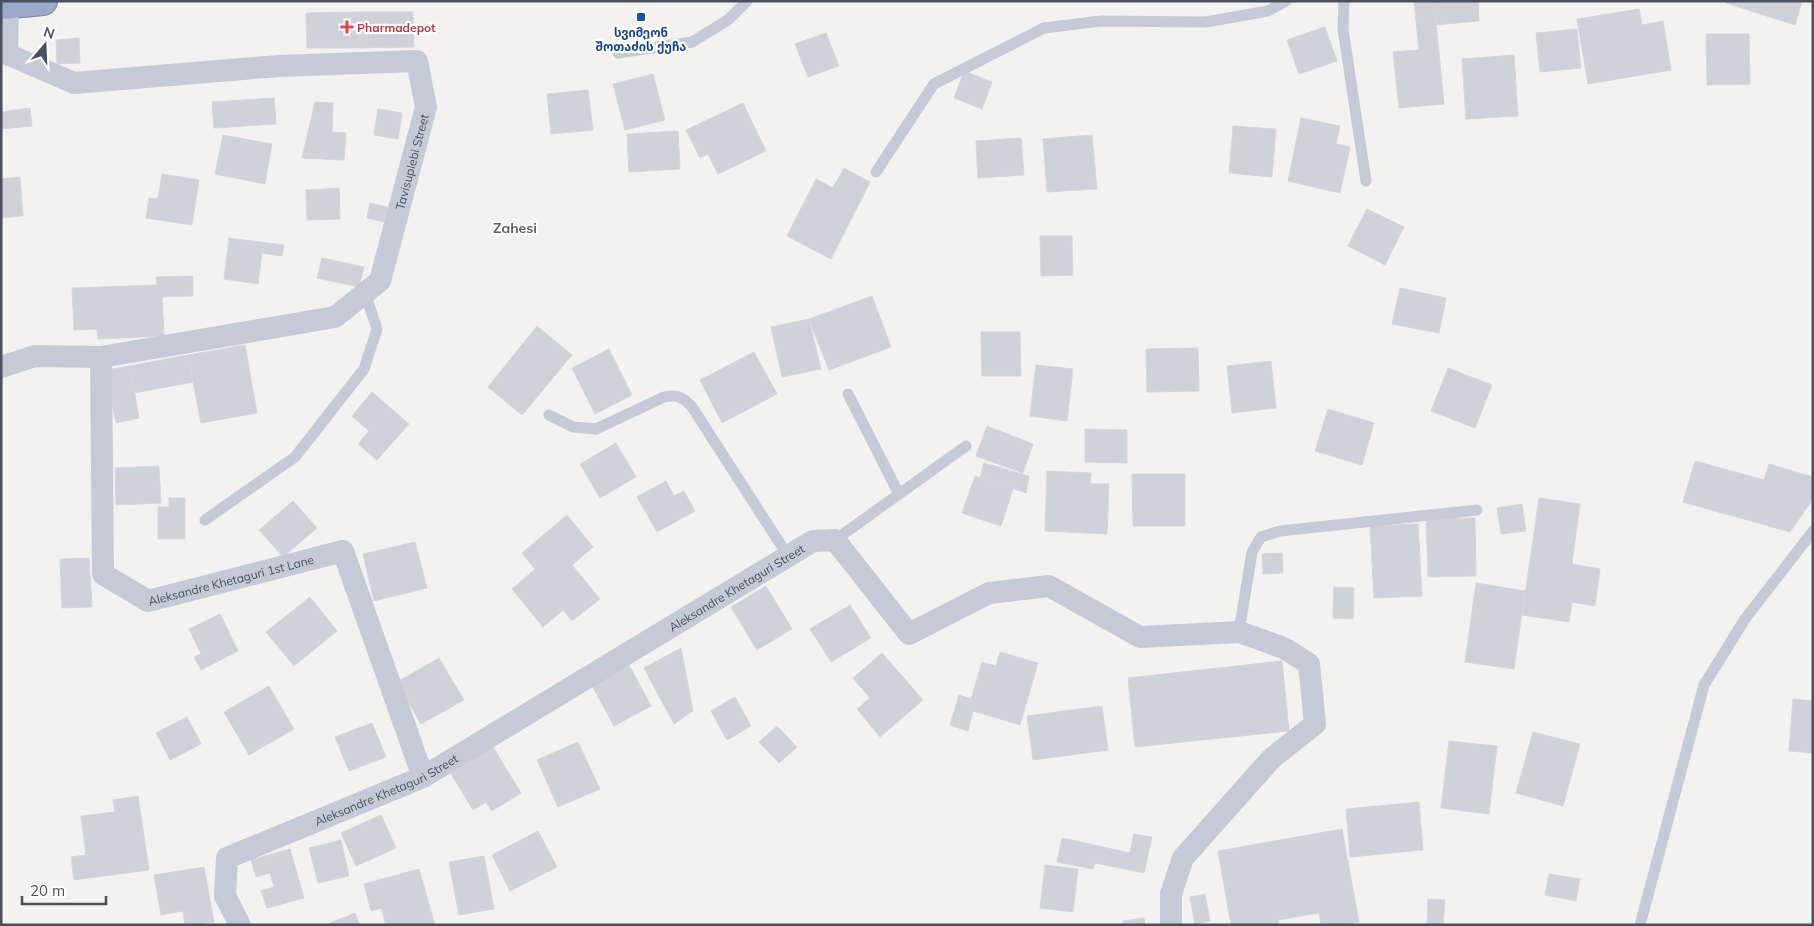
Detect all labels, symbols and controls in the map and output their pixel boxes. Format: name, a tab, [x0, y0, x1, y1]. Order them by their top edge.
marker: სვიმეონ შოთაძის ქუჩა	[635, 11, 647, 23]
north arrow	[20, 20, 70, 70]
place label: Pharmadepot	[357, 20, 436, 35]
marker: Pharmadepot	[341, 21, 353, 33]
text: N	[41, 22, 57, 43]
place label: სვიმეონ შოთაძის ქუჩა	[596, 25, 686, 54]
street label: Tavisuplebi Street	[392, 112, 431, 211]
district label: Zahesi	[493, 219, 537, 237]
street label: Aleksandre Khetaguri Street	[666, 541, 807, 634]
street label: Aleksandre Khetaguri 1st Lane	[146, 551, 315, 608]
street label: Aleksandre Khetaguri Street	[312, 750, 460, 829]
scale bar	[22, 874, 106, 906]
text: 20 m	[30, 881, 65, 900]

